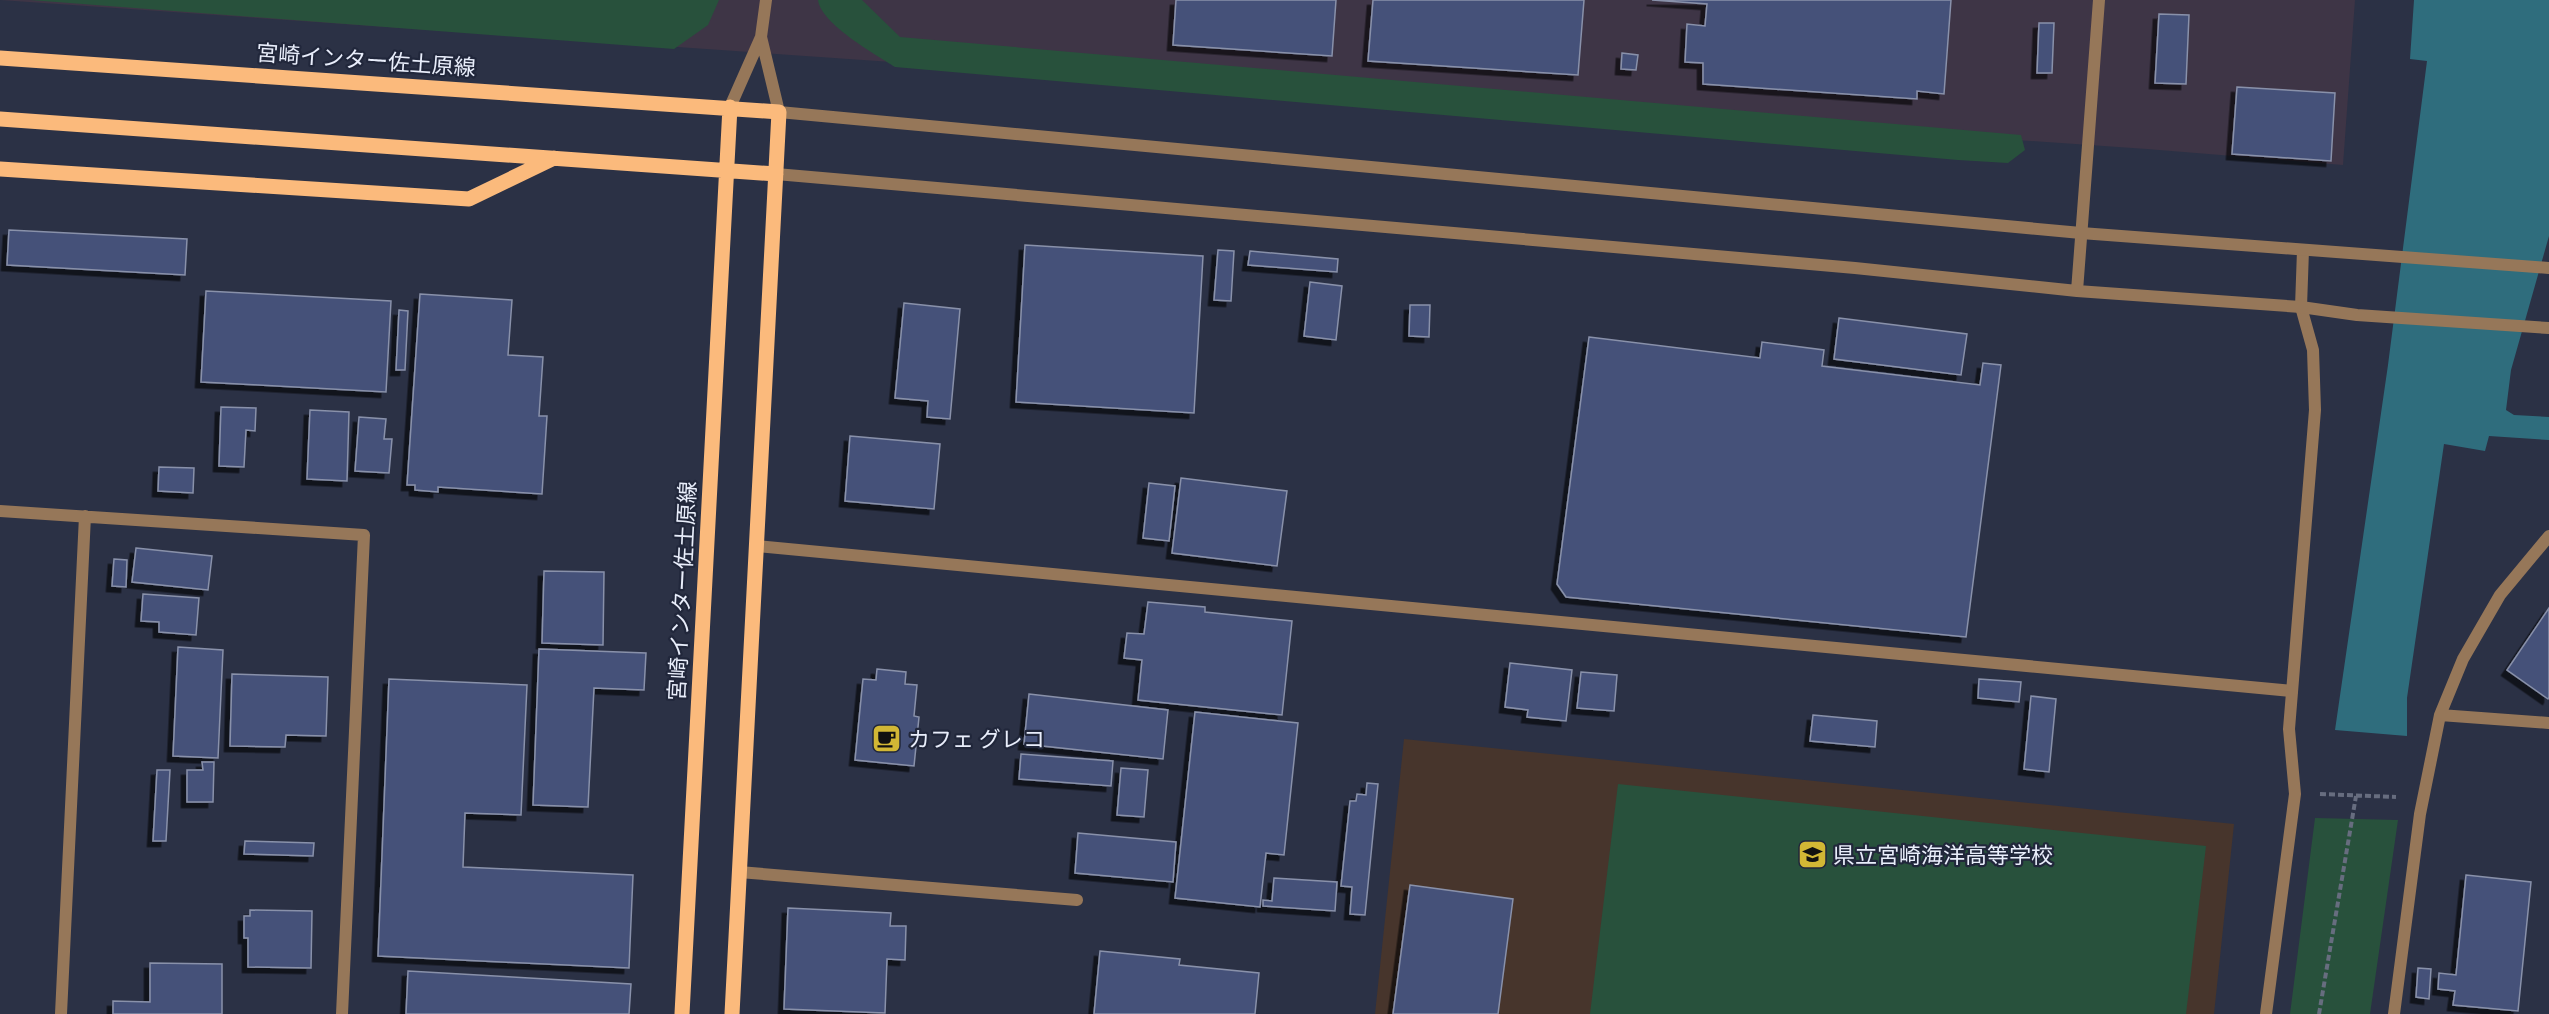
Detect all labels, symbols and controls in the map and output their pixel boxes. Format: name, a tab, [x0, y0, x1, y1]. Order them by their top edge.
street label: 宮崎インター佐土原線	[255, 38, 477, 82]
street label: 宮崎インター佐土原線	[662, 480, 702, 702]
cafe icon: カフェ グレコ	[871, 723, 903, 755]
place label: カフェ グレコ	[908, 725, 1045, 753]
school or university icon: 県立宮崎海洋高等学校	[1796, 839, 1828, 871]
place label: 県立宮崎海洋高等学校	[1833, 841, 2053, 869]

